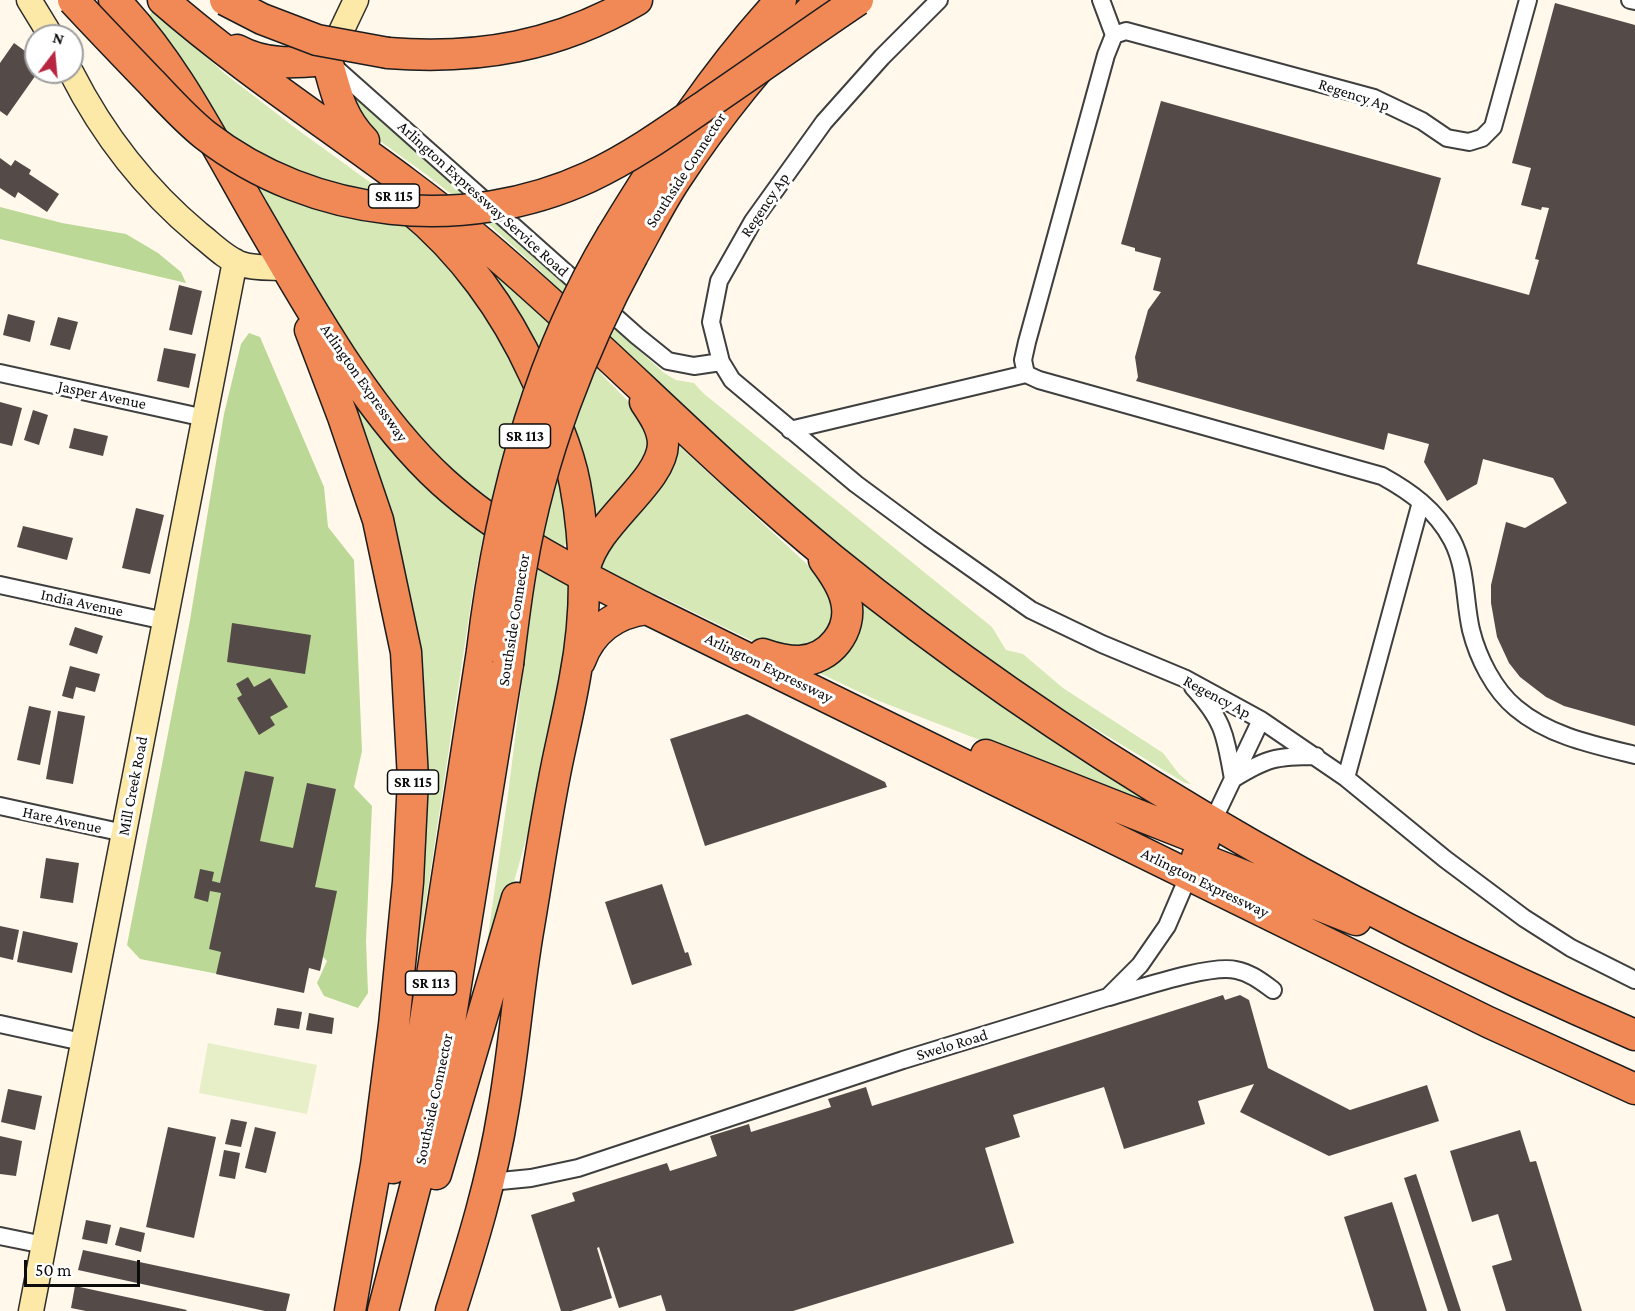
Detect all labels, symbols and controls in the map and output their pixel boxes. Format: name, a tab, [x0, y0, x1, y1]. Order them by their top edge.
north arrow	[24, 24, 84, 84]
text: N	[51, 28, 66, 48]
street label: Regency Ap	[1316, 75, 1392, 115]
street label: Southside Connector	[642, 109, 730, 231]
street label: Arlington Expressway Service Road	[394, 117, 572, 281]
street label: Regency Ap	[736, 169, 794, 241]
road number: SR 115	[368, 184, 420, 208]
street label: Arlington Expressway	[316, 320, 412, 446]
street label: Jasper Avenue	[56, 376, 148, 414]
road number: SR 113	[500, 424, 550, 448]
street label: Southside Connector	[494, 552, 534, 688]
street label: India Avenue	[39, 585, 125, 621]
street label: Arlington Expressway	[702, 629, 836, 707]
street label: Regency Ap	[1180, 671, 1254, 723]
street label: Mill Creek Road	[114, 735, 152, 837]
road number: SR 115	[388, 770, 438, 794]
street label: Hare Avenue	[21, 802, 103, 838]
street label: Arlington Expressway	[1138, 844, 1272, 922]
road number: SR 113	[406, 971, 456, 995]
street label: Swelo Road	[914, 1025, 990, 1065]
street label: Southside Connector	[411, 1032, 457, 1166]
scale bar	[27, 1248, 142, 1286]
text: 50 m	[35, 1260, 72, 1280]

